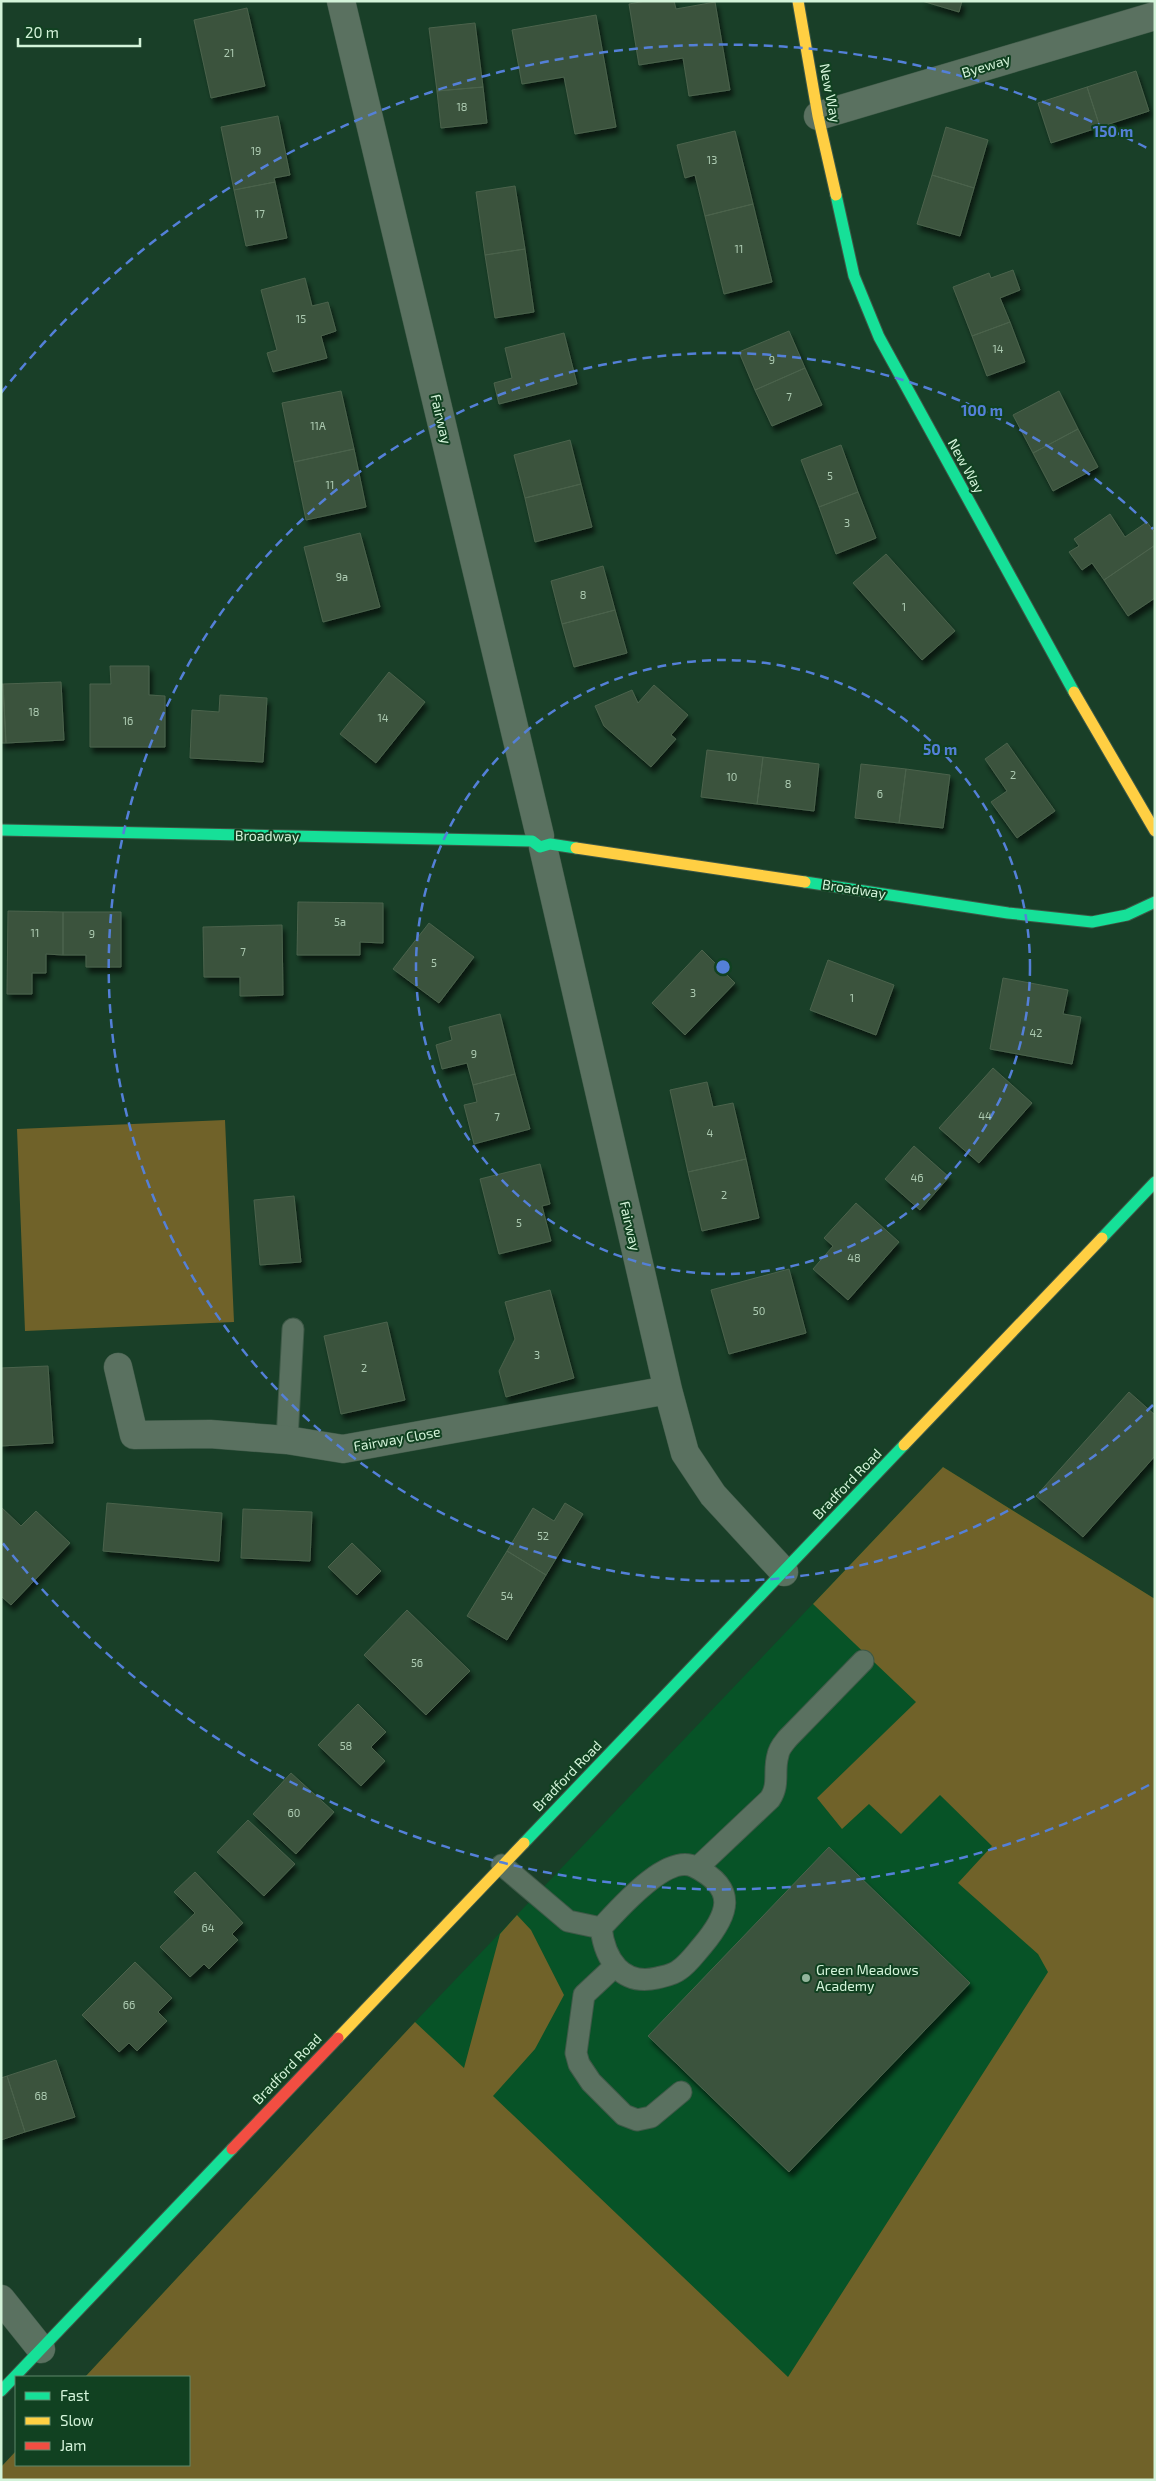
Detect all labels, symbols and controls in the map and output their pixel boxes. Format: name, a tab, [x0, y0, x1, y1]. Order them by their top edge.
scale bar	[18, 15, 140, 47]
text: 20 m	[25, 23, 59, 41]
house number: 21	[224, 46, 234, 59]
street label: Byeway	[959, 50, 1013, 81]
street label: New Way	[816, 62, 845, 124]
house number: 18	[456, 100, 468, 113]
text: 150 m	[1093, 122, 1133, 140]
house number: 19	[251, 144, 261, 157]
house number: 13	[707, 153, 717, 166]
house number: 17	[255, 207, 265, 220]
house number: 11	[735, 242, 743, 255]
house number: 15	[296, 312, 306, 325]
house number: 14	[992, 342, 1004, 355]
house number: 9	[769, 353, 775, 366]
house number: 7	[786, 390, 792, 403]
street label: Fairway	[428, 392, 456, 446]
text: 100 m	[961, 401, 1003, 419]
house number: 11A	[310, 419, 326, 432]
street label: New Way	[945, 435, 989, 497]
house number: 5	[827, 469, 833, 482]
house number: 11	[326, 478, 334, 491]
house number: 3	[844, 516, 850, 529]
house number: 9a	[336, 570, 348, 583]
house number: 8	[580, 588, 586, 601]
house number: 1	[902, 600, 906, 613]
house number: 18	[28, 705, 40, 718]
house number: 14	[377, 711, 389, 724]
house number: 16	[123, 714, 133, 727]
text: 50 m	[923, 740, 957, 758]
house number: 2	[1010, 768, 1016, 781]
house number: 10	[726, 770, 738, 783]
house number: 8	[785, 777, 791, 790]
house number: 6	[877, 787, 883, 800]
street label: Broadway	[235, 826, 300, 845]
street label: Broadway	[821, 875, 888, 902]
house number: 5a	[334, 915, 346, 928]
house number: 11	[31, 926, 39, 939]
house number: 9	[89, 927, 95, 940]
house number: 7	[240, 945, 246, 958]
house number: 5	[431, 956, 437, 969]
centre of rings	[714, 958, 732, 976]
house number: 3	[690, 986, 696, 999]
house number: 1	[850, 991, 854, 1004]
house number: 42	[1030, 1026, 1042, 1039]
house number: 9	[471, 1047, 477, 1060]
house number: 44	[978, 1109, 992, 1122]
house number: 7	[494, 1110, 500, 1123]
house number: 4	[707, 1126, 714, 1139]
house number: 46	[910, 1171, 924, 1184]
house number: 2	[721, 1188, 727, 1201]
street label: Fairway	[617, 1199, 645, 1253]
house number: 5	[516, 1216, 522, 1229]
house number: 48	[847, 1251, 861, 1264]
house number: 50	[753, 1304, 765, 1317]
house number: 3	[534, 1348, 540, 1361]
house number: 2	[361, 1361, 367, 1374]
street label: Fairway Close	[352, 1422, 442, 1455]
street label: Bradford Road	[809, 1445, 885, 1523]
house number: 52	[537, 1529, 549, 1542]
house number: 54	[501, 1589, 514, 1602]
house number: 56	[411, 1656, 423, 1669]
street label: Bradford Road	[529, 1737, 605, 1815]
house number: 58	[340, 1739, 352, 1752]
house number: 60	[288, 1806, 300, 1819]
house number: 64	[201, 1921, 215, 1934]
place label: Green Meadows Academy	[816, 1961, 919, 1994]
marker: Green Meadows Academy	[800, 1972, 812, 1984]
house number: 66	[123, 1998, 135, 2011]
street label: Bradford Road	[249, 2030, 325, 2108]
house number: 68	[35, 2089, 47, 2102]
legend	[15, 2376, 190, 2466]
text: Fast	[60, 2386, 90, 2404]
text: Slow	[60, 2411, 94, 2429]
text: Jam	[60, 2436, 86, 2454]

